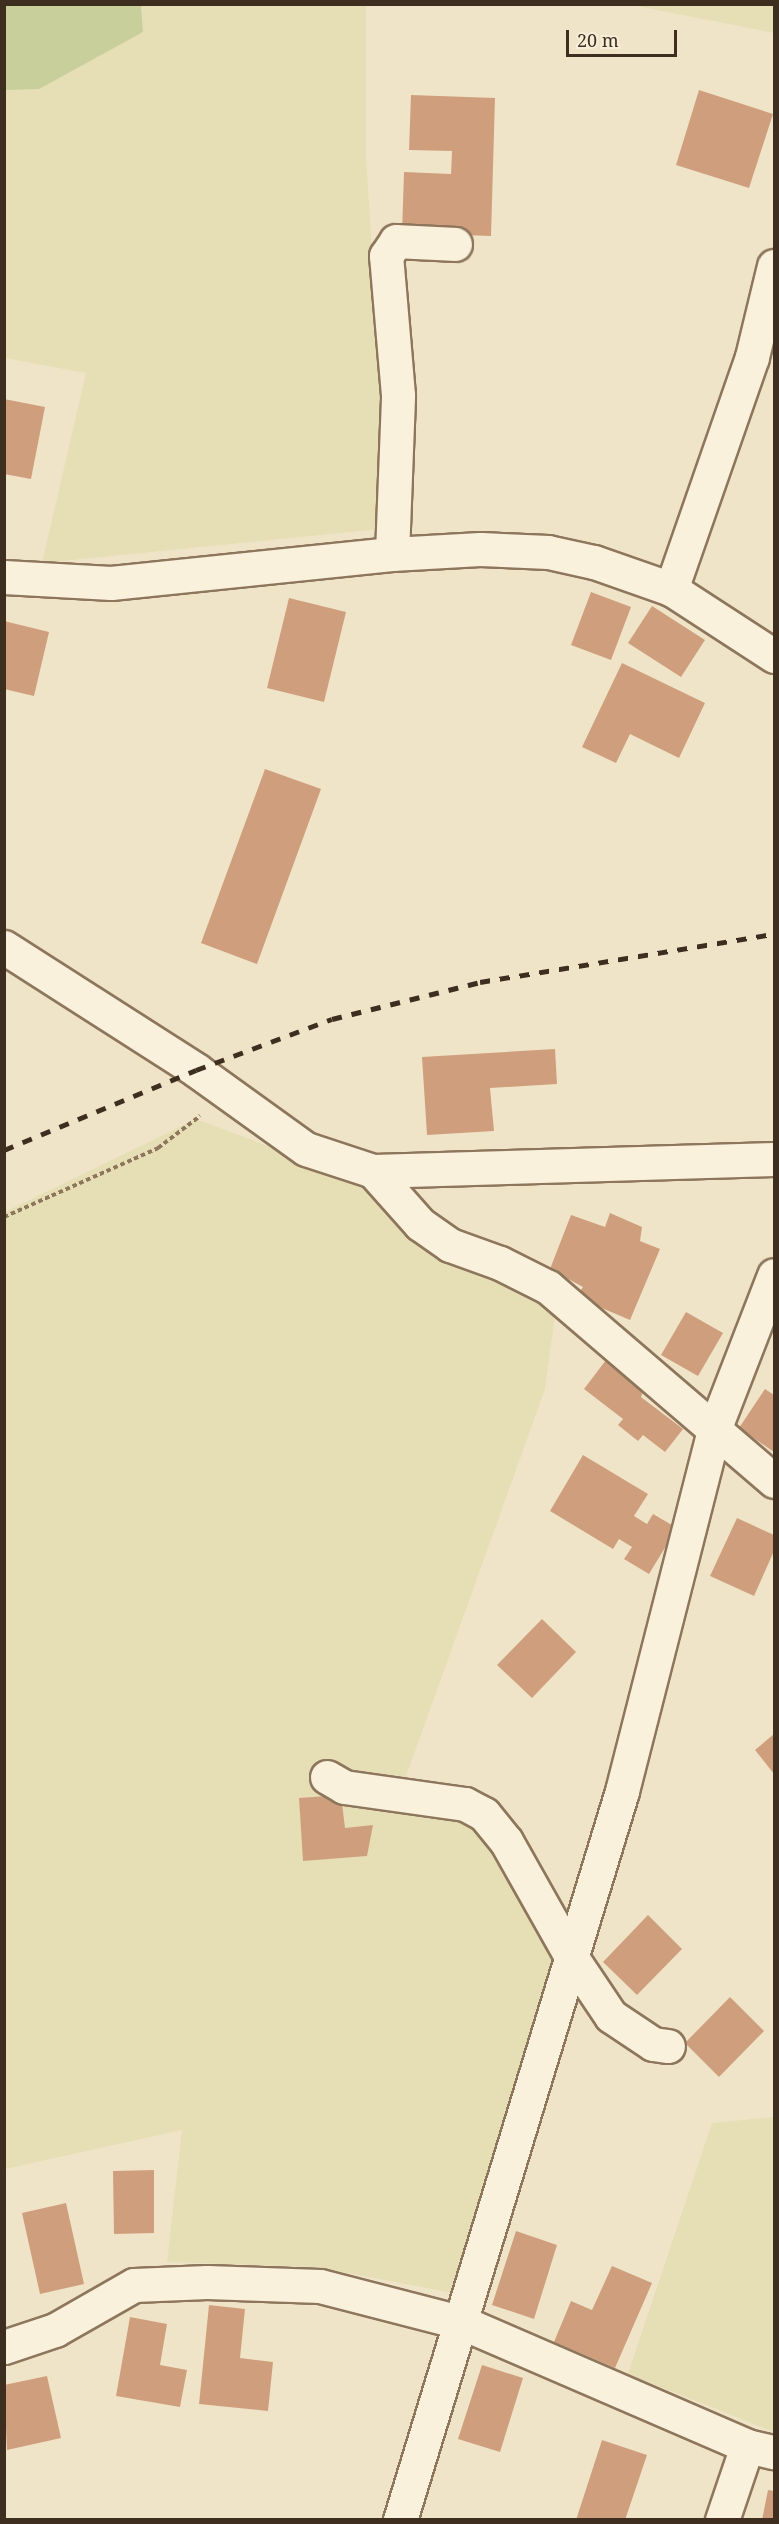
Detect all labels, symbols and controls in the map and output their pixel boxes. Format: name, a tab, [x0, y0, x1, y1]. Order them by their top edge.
scale bar	[569, 18, 680, 56]
text: 20 m	[577, 28, 619, 52]

